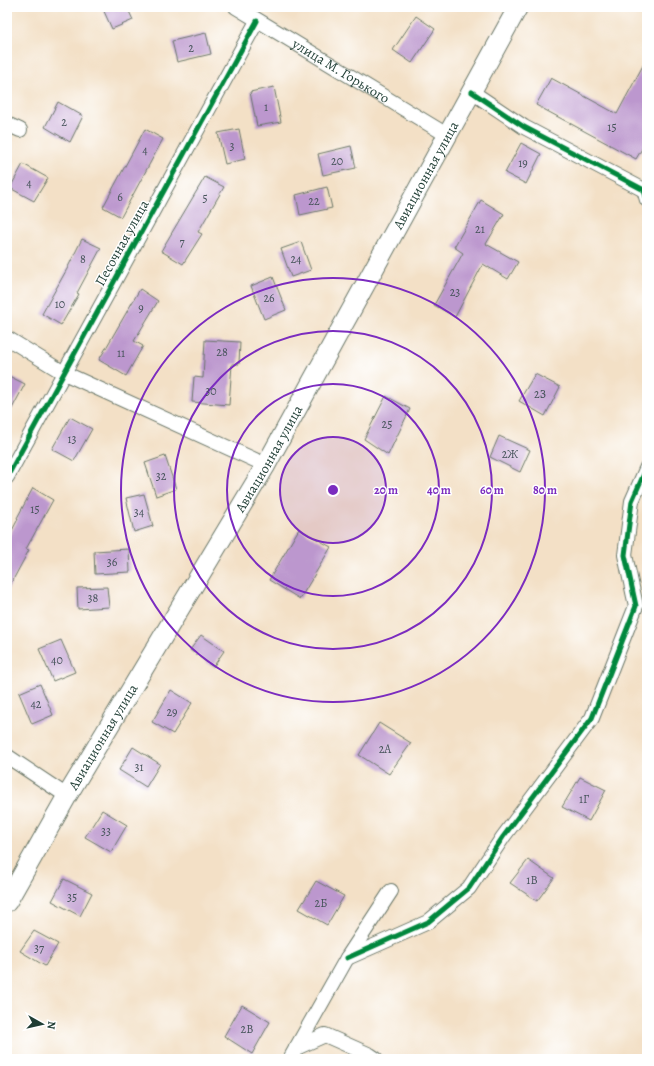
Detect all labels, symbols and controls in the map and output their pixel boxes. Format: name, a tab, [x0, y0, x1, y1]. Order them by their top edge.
street label: улица М. Горького	[288, 33, 393, 108]
house number: 2	[188, 40, 194, 56]
house number: 1	[264, 99, 268, 115]
house number: 2	[61, 114, 67, 130]
street label: Авиационная улица	[388, 117, 463, 233]
house number: 15	[607, 119, 617, 135]
house number: 3	[230, 138, 235, 154]
house number: 4	[142, 142, 148, 158]
house number: 20	[331, 153, 343, 169]
house number: 19	[518, 155, 528, 171]
house number: 4	[26, 175, 32, 191]
house number: 6	[117, 189, 123, 205]
house number: 5	[202, 190, 208, 206]
house number: 22	[308, 193, 320, 209]
street label: Песочная улица	[91, 196, 154, 289]
house number: 21	[475, 221, 485, 237]
house number: 7	[179, 234, 185, 250]
house number: 8	[80, 251, 86, 267]
house number: 24	[290, 251, 302, 267]
house number: 23	[450, 284, 460, 300]
house number: 26	[263, 290, 275, 306]
house number: 10	[55, 296, 65, 312]
house number: 9	[138, 300, 144, 316]
house number: 28	[216, 344, 228, 360]
house number: 11	[117, 345, 125, 361]
house number: 30	[205, 383, 217, 399]
house number: 2З	[534, 386, 546, 402]
street label: Авиационная улица	[230, 401, 307, 516]
house number: 25	[382, 416, 392, 432]
house number: 13	[67, 431, 77, 447]
house number: 2Ж	[502, 446, 518, 462]
house number: 32	[156, 468, 167, 484]
text: 20 m	[374, 482, 398, 498]
text: 40 m	[427, 482, 451, 498]
text: 60 m	[480, 482, 504, 498]
text: 80 m	[533, 482, 557, 498]
centre of rings	[326, 483, 340, 497]
house number: 15	[30, 501, 40, 517]
house number: 34	[134, 504, 145, 520]
house number: 36	[107, 554, 118, 570]
house number: 38	[88, 590, 99, 606]
house number: 40	[51, 652, 63, 668]
street label: Авиационная улица	[63, 680, 142, 794]
house number: 42	[30, 696, 42, 712]
house number: 29	[166, 704, 178, 720]
house number: 2А	[379, 741, 392, 757]
house number: 31	[134, 759, 144, 775]
house number: 1Г	[579, 791, 589, 807]
house number: 33	[101, 823, 111, 839]
house number: 1В	[526, 872, 538, 888]
house number: 35	[67, 889, 77, 905]
house number: 2Б	[315, 895, 327, 911]
house number: 37	[34, 940, 45, 956]
north arrow	[22, 1004, 62, 1044]
text: N	[43, 1020, 59, 1030]
house number: 2В	[241, 1021, 253, 1037]

